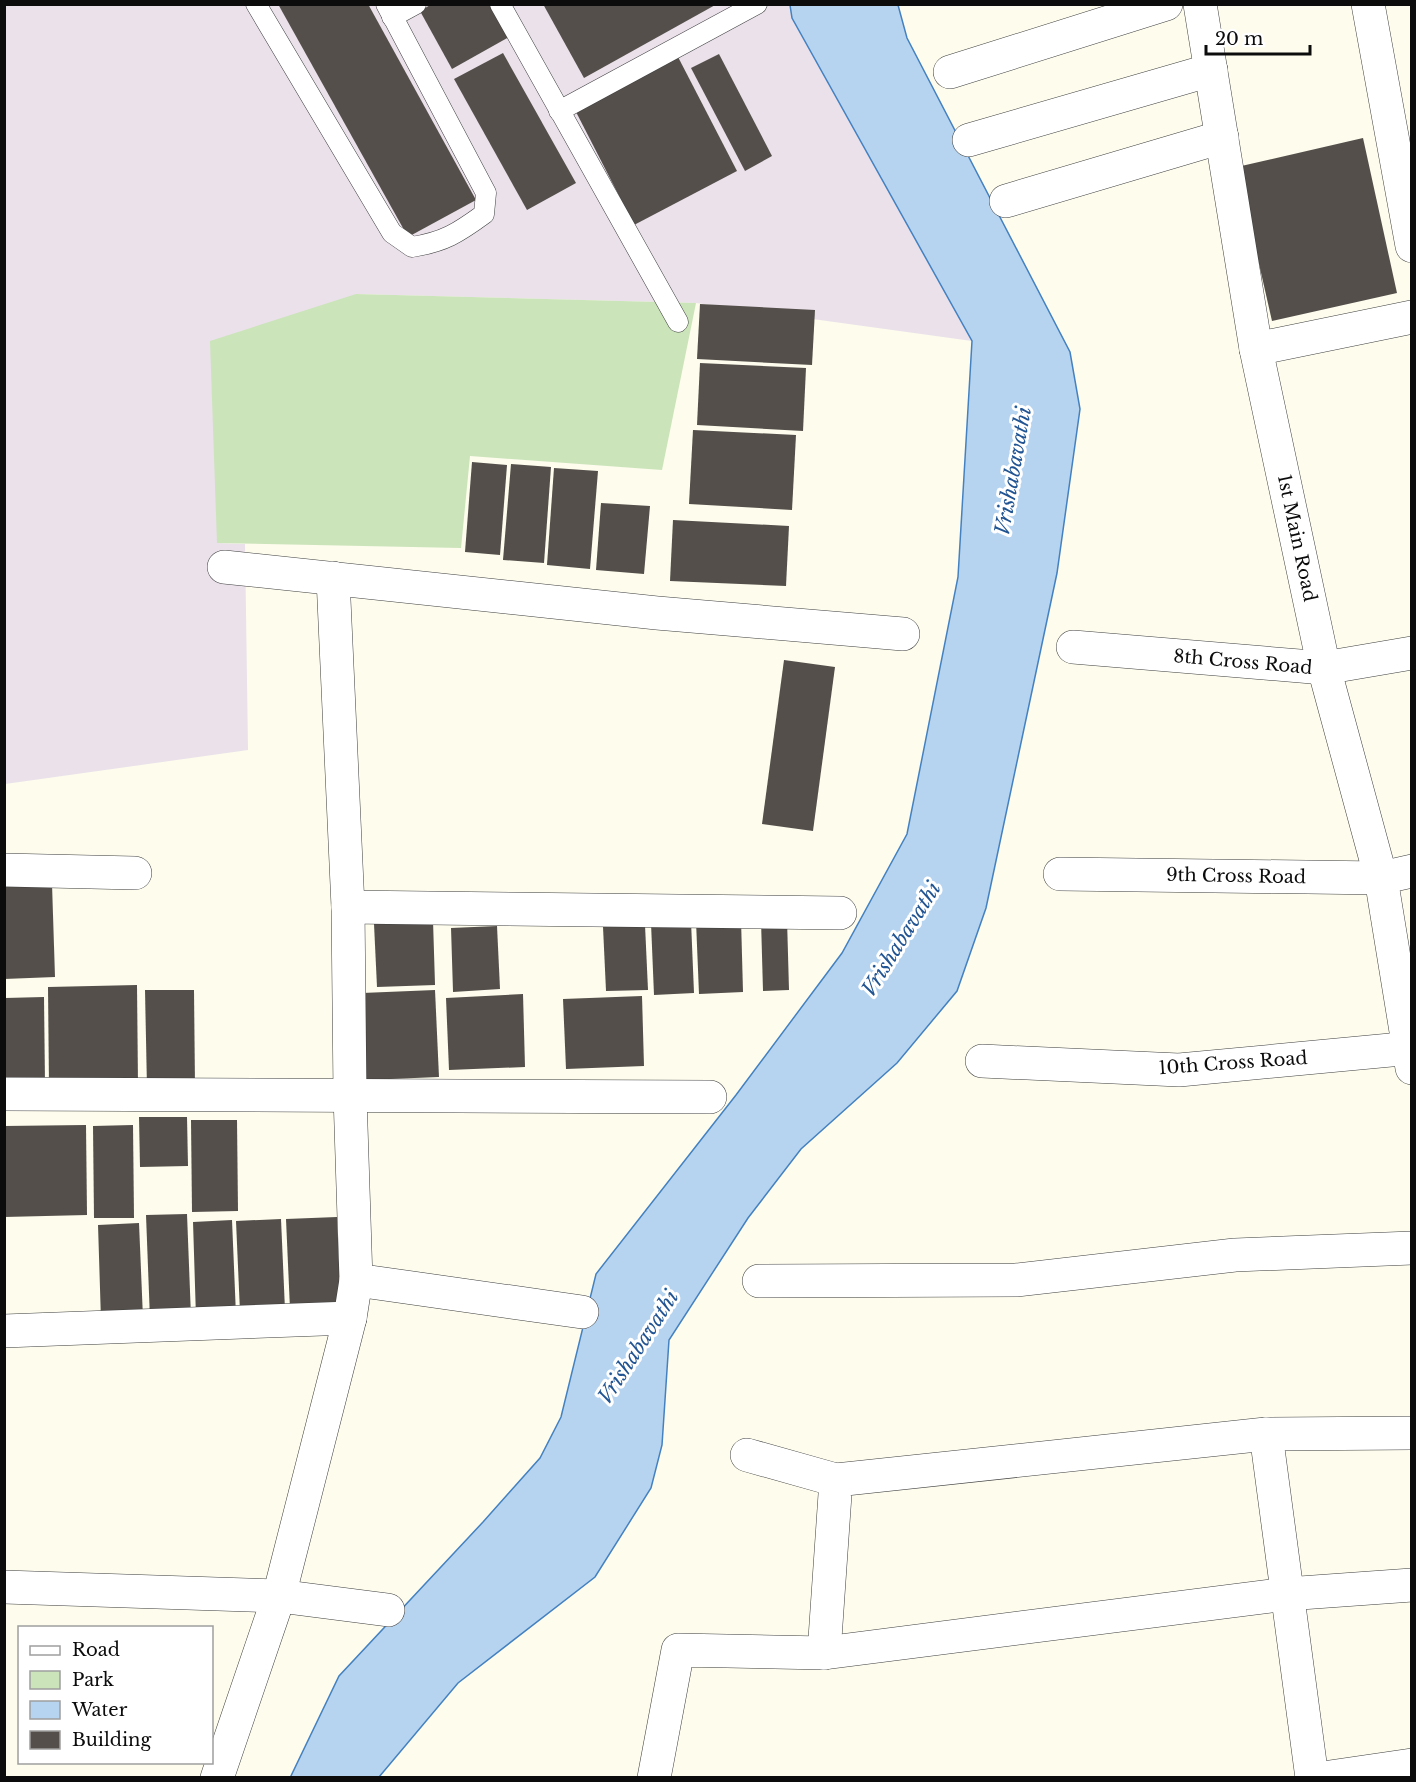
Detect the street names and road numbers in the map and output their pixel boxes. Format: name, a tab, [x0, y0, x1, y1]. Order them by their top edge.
street label: 1st Main Road	[1273, 472, 1321, 604]
street label: 8th Cross Road	[1173, 645, 1313, 679]
street label: 9th Cross Road	[1166, 864, 1306, 888]
street label: 10th Cross Road	[1158, 1047, 1308, 1079]

